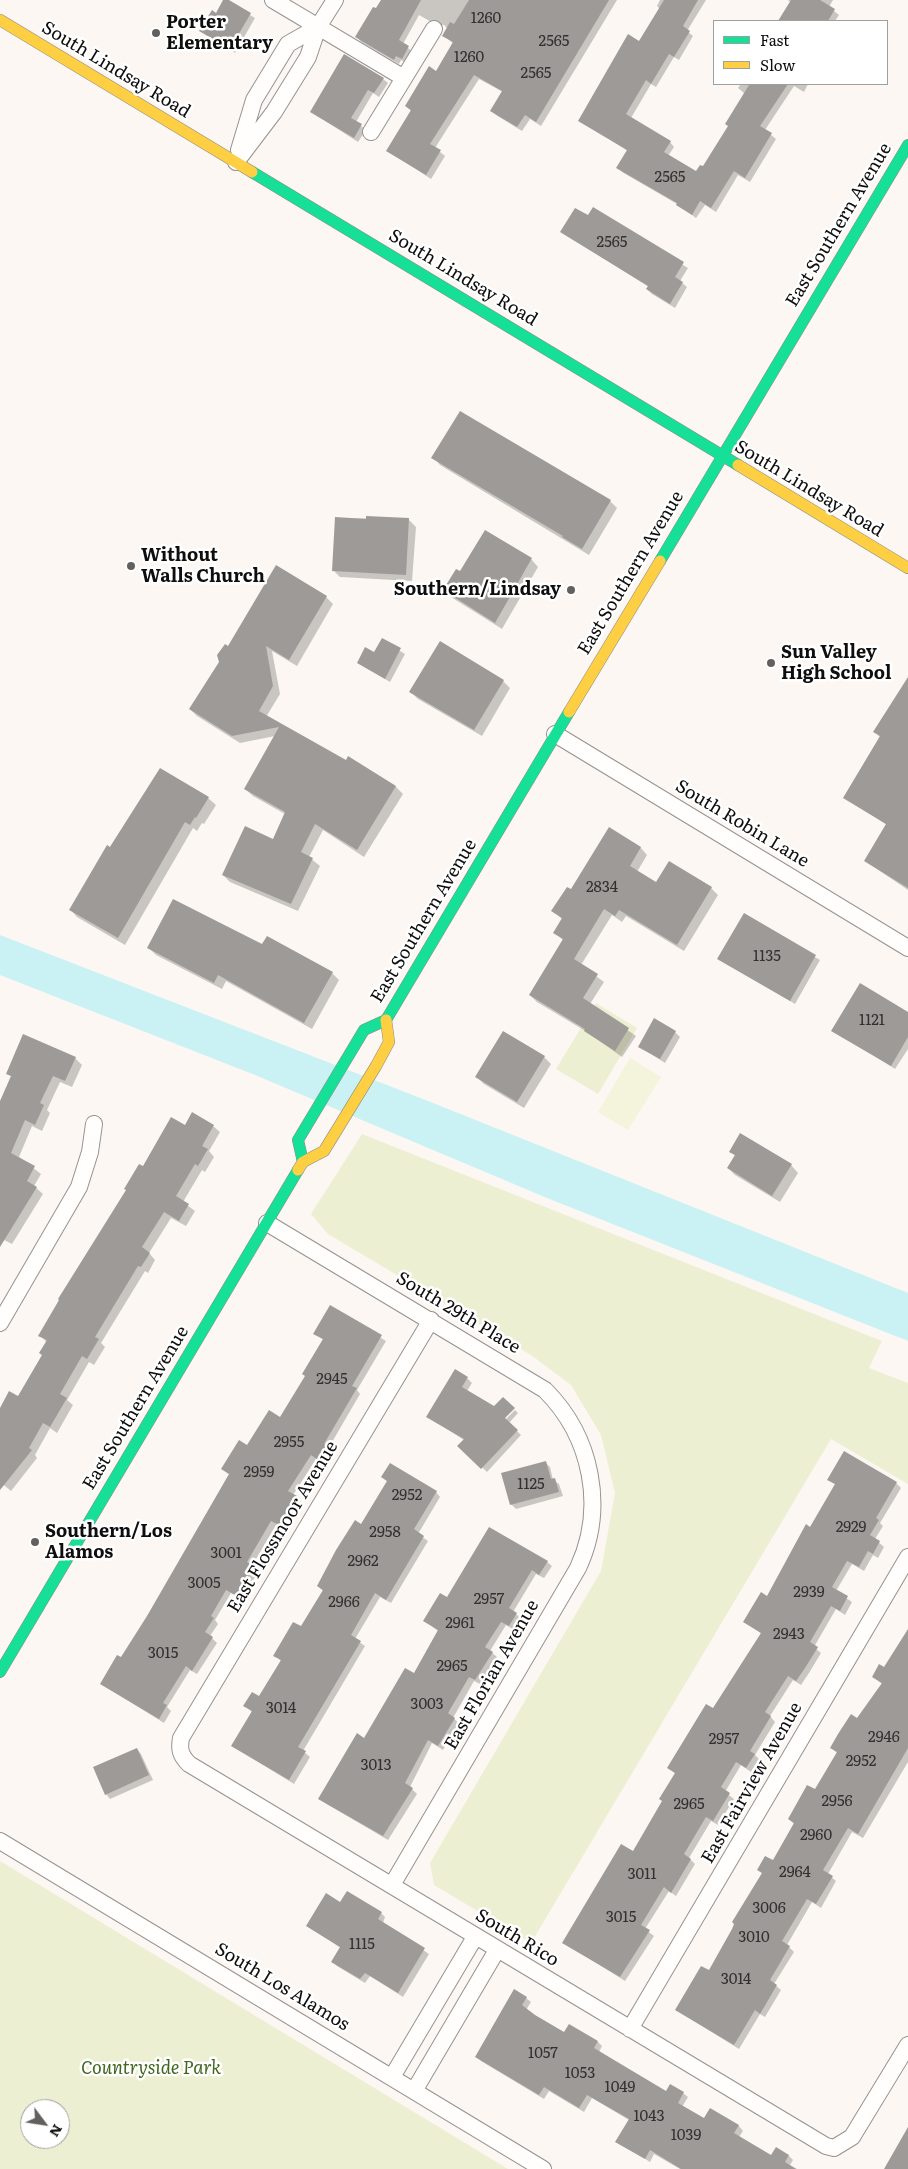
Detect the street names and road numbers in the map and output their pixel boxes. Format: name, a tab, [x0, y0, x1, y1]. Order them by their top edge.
street label: South Lindsay Road	[38, 17, 194, 123]
street label: East Southern Avenue	[781, 139, 897, 311]
street label: South Lindsay Road	[385, 225, 541, 331]
street label: South Lindsay Road	[731, 436, 887, 542]
street label: East Southern Avenue	[573, 487, 689, 659]
street label: South Robin Lane	[671, 776, 813, 872]
street label: East Southern Avenue	[366, 835, 482, 1007]
street label: South 29th Place	[392, 1267, 524, 1359]
street label: East Southern Avenue	[78, 1322, 194, 1494]
street label: East Flossmoor Avenue	[223, 1437, 343, 1617]
street label: East Florian Avenue	[440, 1596, 544, 1754]
street label: East Fairview Avenue	[697, 1699, 807, 1867]
street label: South Rico	[471, 1905, 563, 1971]
street label: South Los Alamos	[211, 1938, 353, 2036]

